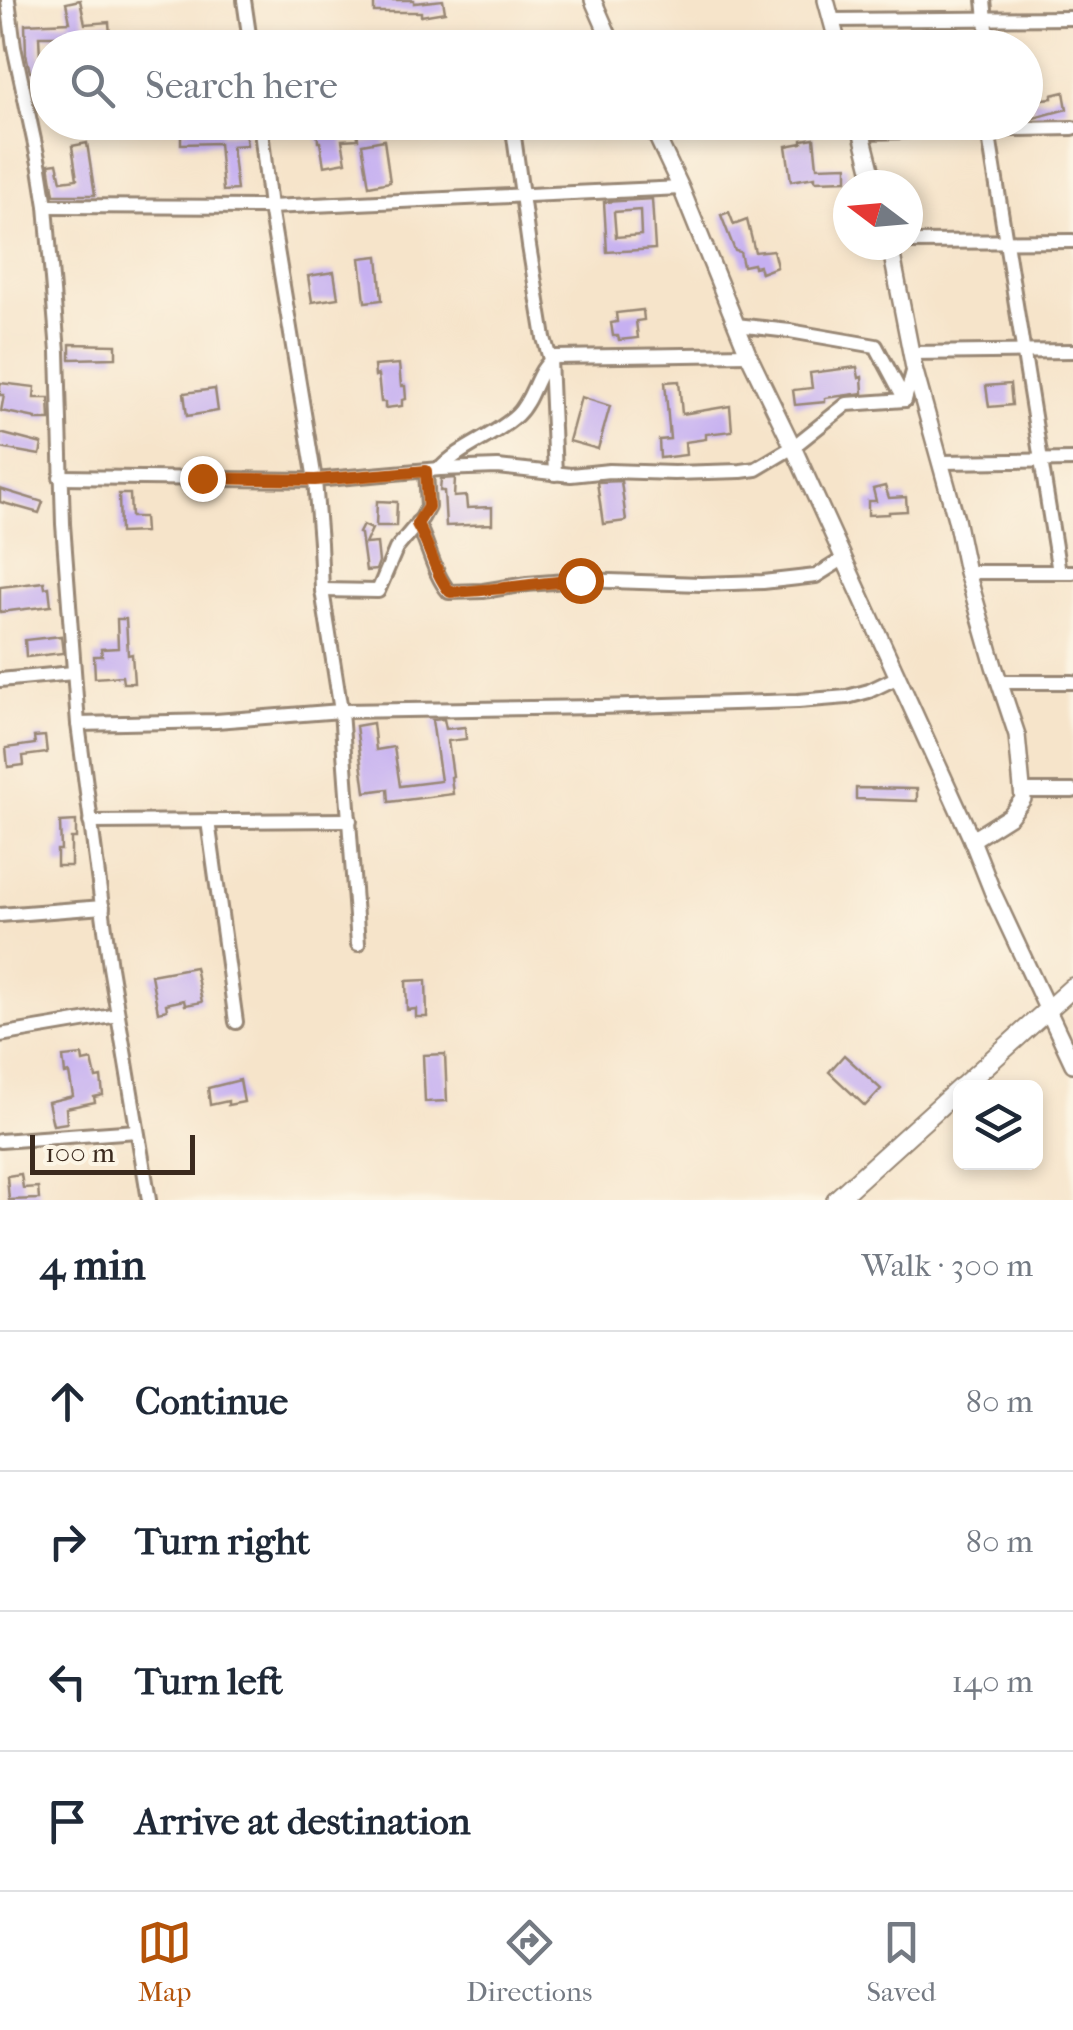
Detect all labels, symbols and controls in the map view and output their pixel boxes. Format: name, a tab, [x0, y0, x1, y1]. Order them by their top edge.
search box	[30, 30, 1043, 140]
icon: search	[65, 58, 120, 113]
text: Search here	[145, 63, 338, 108]
north arrow	[833, 170, 923, 260]
route end	[180, 456, 226, 502]
route start	[558, 558, 604, 604]
map controls	[953, 1080, 1043, 1170]
button: layers	[953, 1080, 1043, 1170]
scale bar	[30, 1130, 195, 1174]
text: 100 m	[45, 1136, 115, 1169]
text: 4 min	[40, 1241, 146, 1290]
text: Walk · 300 m	[862, 1247, 1033, 1284]
icon: ahead	[40, 1374, 95, 1429]
text: Continue	[135, 1379, 288, 1424]
text: 80 m	[966, 1383, 1033, 1420]
icon: right	[40, 1514, 95, 1569]
text: Turn right	[135, 1519, 310, 1564]
text: 80 m	[966, 1523, 1033, 1560]
icon: left	[40, 1654, 95, 1709]
text: Turn left	[135, 1659, 283, 1704]
text: 140 m	[952, 1663, 1033, 1700]
icon: arrive	[40, 1794, 95, 1849]
text: Arrive at destination	[135, 1799, 471, 1844]
tab: Map	[137, 1915, 192, 2008]
tab: Directions	[466, 1915, 592, 2008]
tab: Saved	[866, 1915, 936, 2008]

